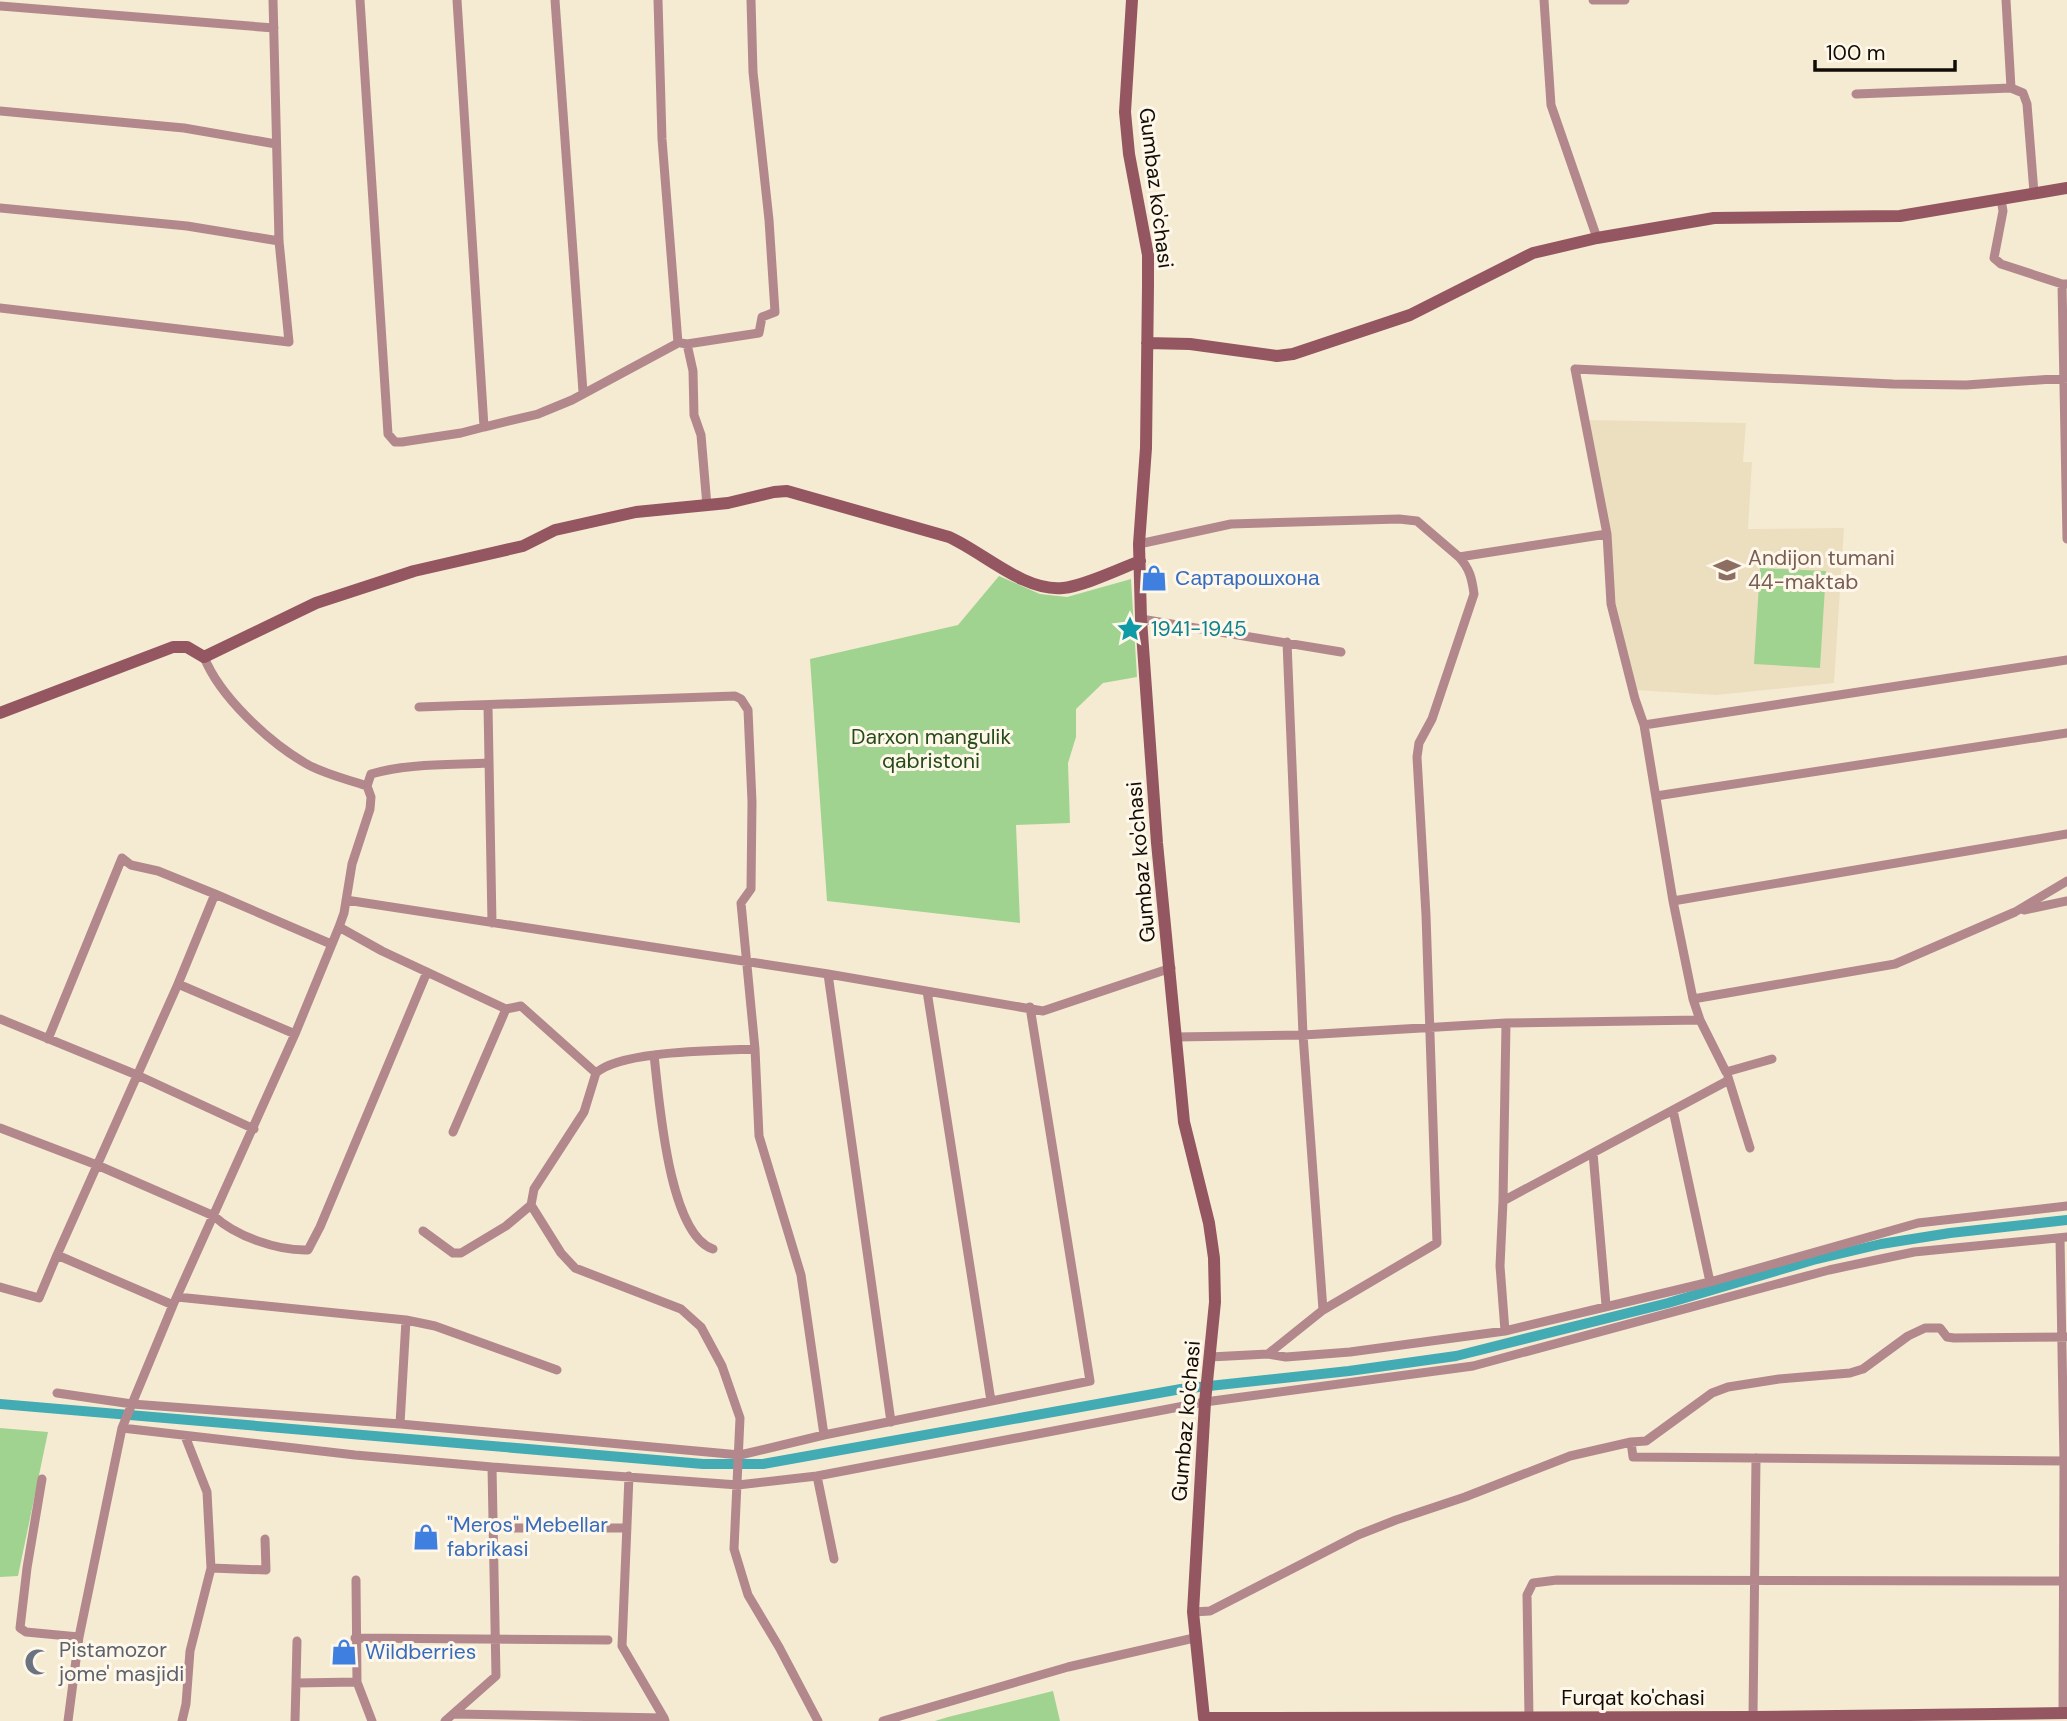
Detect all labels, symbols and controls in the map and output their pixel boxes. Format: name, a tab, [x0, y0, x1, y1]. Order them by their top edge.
scale bar	[1815, 28, 1955, 72]
text: 100 m	[1826, 39, 1886, 67]
street label: Gumbaz ko'chasi	[1132, 106, 1180, 270]
place label: Andijon tumani 44-maktab	[1748, 544, 1895, 596]
school or university icon: Andijon tumani 44-maktab	[1712, 555, 1742, 585]
shop icon: Сартарошхона	[1139, 563, 1169, 593]
place label: Сартарошхона	[1175, 564, 1320, 592]
place icon: 1941-1945	[1115, 614, 1145, 644]
place label: 1941-1945	[1151, 615, 1247, 643]
park label: Darxon mangulik qabristoni	[851, 723, 1011, 775]
street label: Gumbaz ko'chasi	[1120, 780, 1162, 944]
street label: Gumbaz ko'chasi	[1165, 1339, 1207, 1503]
place label: "Meros" Mebellar fabrikasi	[447, 1511, 608, 1563]
shop icon: "Meros" Mebellar fabrikasi	[411, 1522, 441, 1552]
place label: Pistamozor jome' masjidi	[58, 1636, 184, 1688]
shop icon: Wildberries	[329, 1637, 359, 1667]
place label: Wildberries	[365, 1638, 476, 1666]
mosque icon: Pistamozor jome' masjidi	[23, 1647, 53, 1677]
street label: Furqat ko'chasi	[1561, 1684, 1705, 1712]

